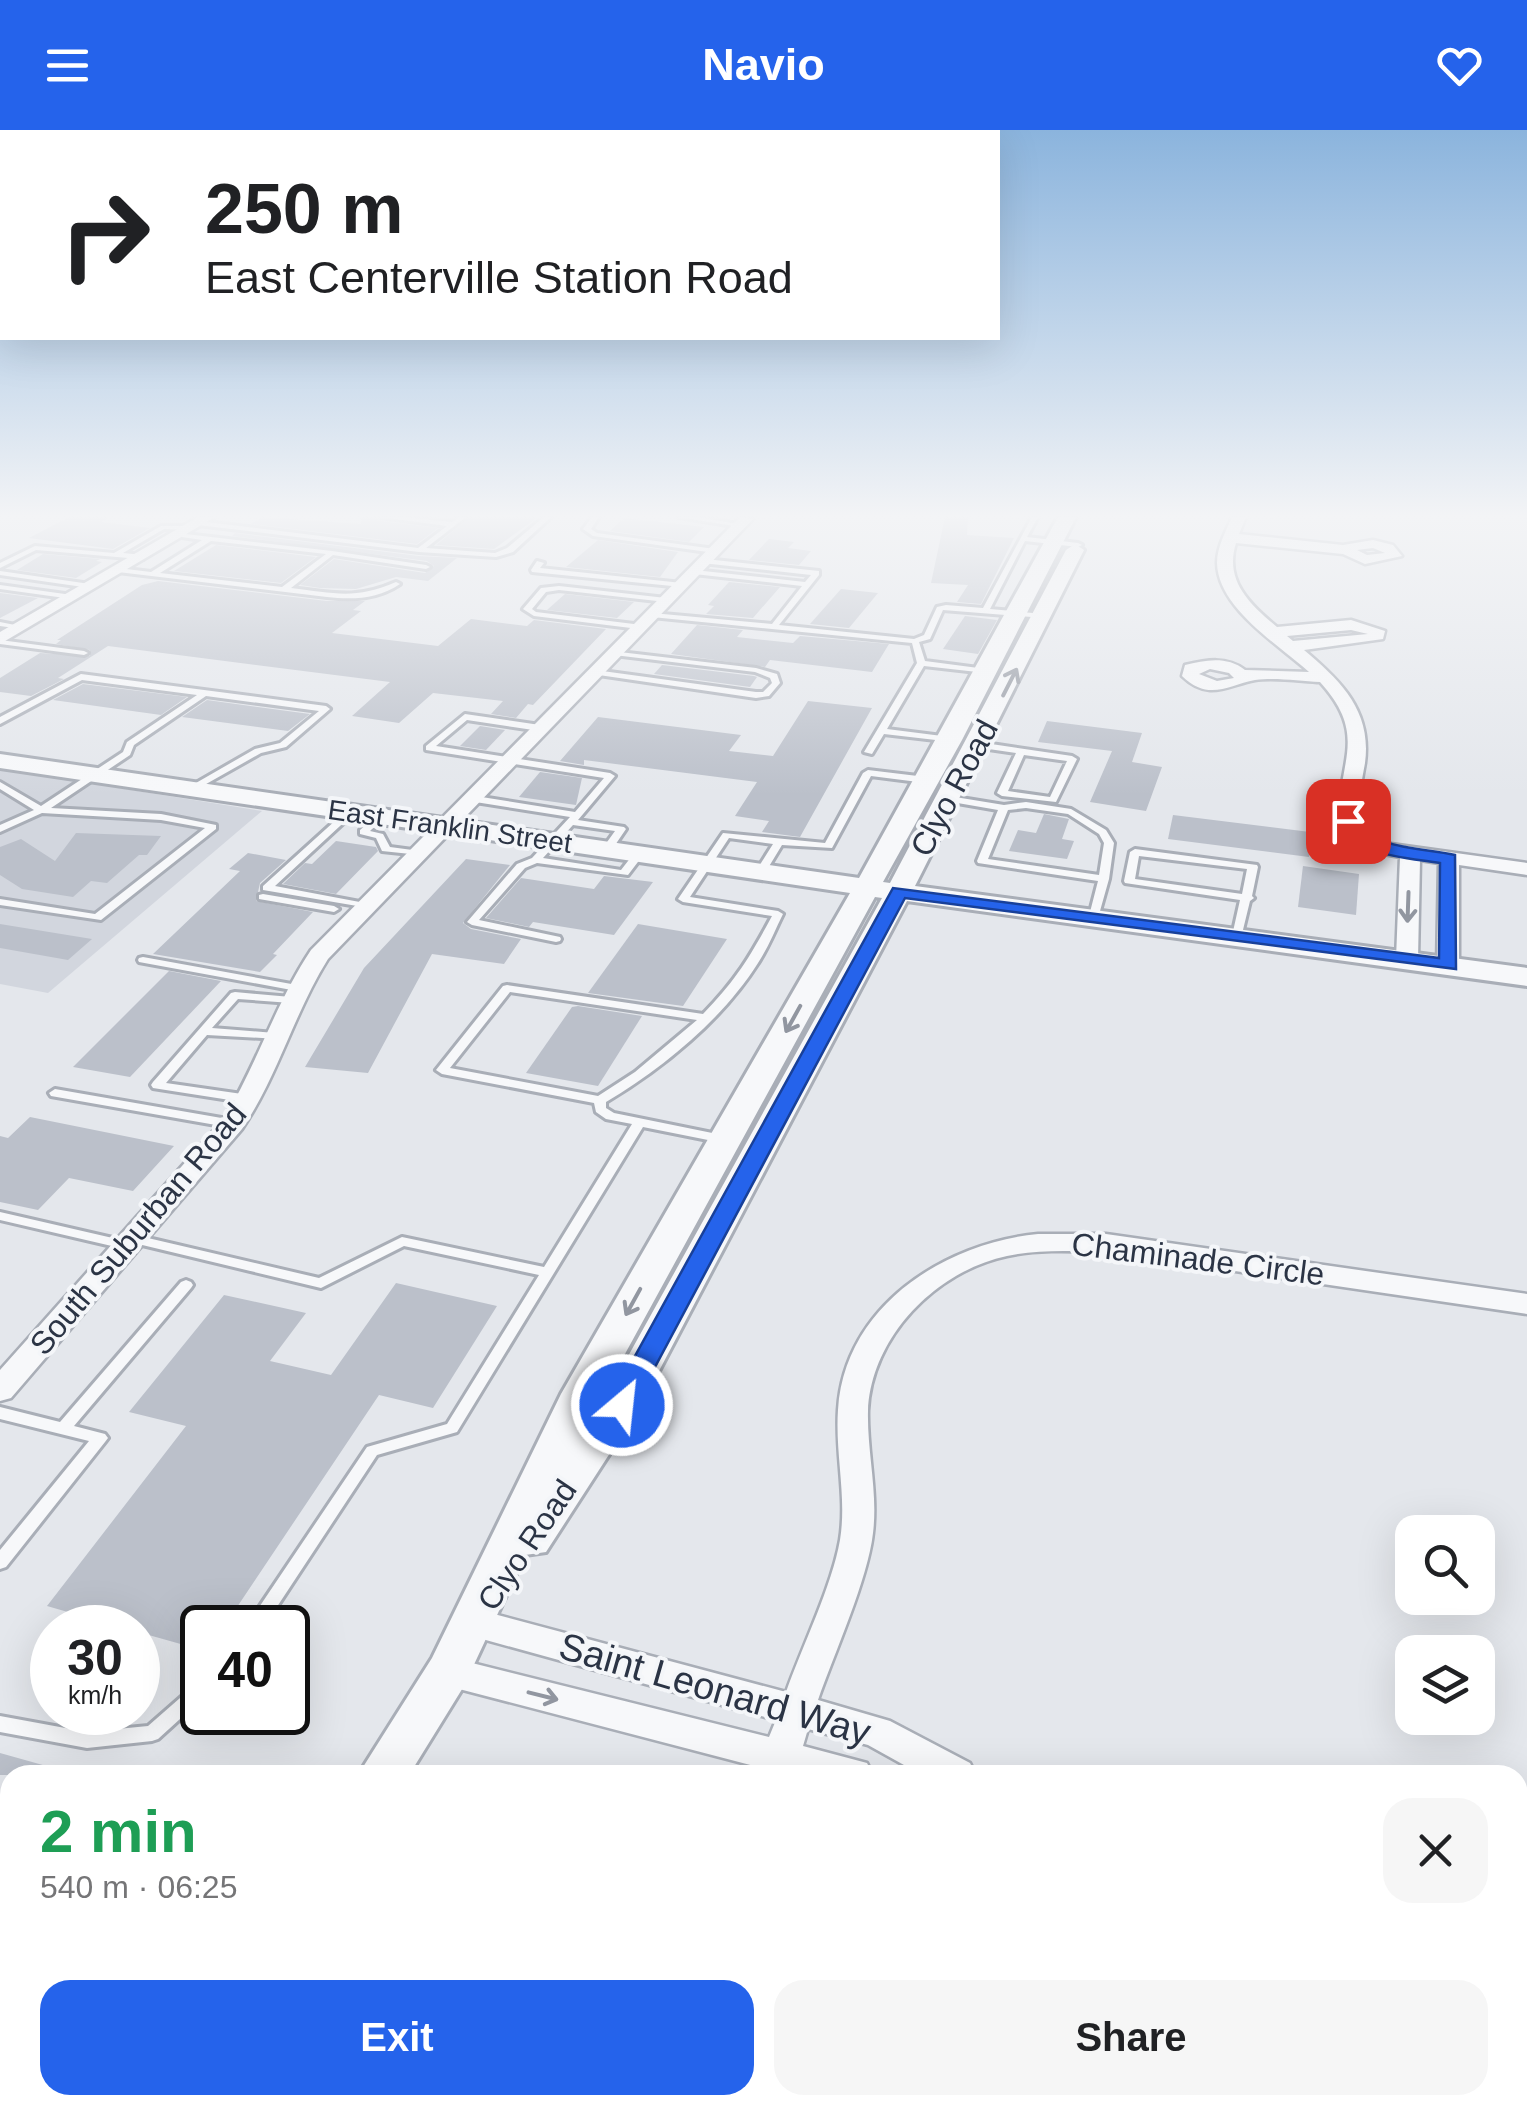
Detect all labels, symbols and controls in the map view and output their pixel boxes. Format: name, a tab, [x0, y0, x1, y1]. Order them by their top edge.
icon: menu	[40, 38, 95, 93]
icon: heart	[1432, 38, 1487, 93]
text: Navio	[702, 39, 825, 90]
icon: right	[40, 170, 170, 300]
text: 250 m	[205, 170, 403, 248]
text: East Centerville Station Road	[205, 252, 793, 303]
one-way arrow	[1001, 667, 1020, 697]
street label: Clyo Road	[903, 714, 1005, 862]
pin	[1306, 779, 1391, 864]
street label: East Franklin Street	[326, 794, 574, 859]
icon: arrive	[1321, 794, 1376, 849]
one-way arrow	[1399, 890, 1418, 922]
one-way arrow	[783, 1005, 803, 1033]
street label: South Suburban Road	[22, 1096, 254, 1362]
street label: Chaminade Circle	[1070, 1226, 1326, 1292]
one-way arrow	[623, 1287, 643, 1316]
position arrow	[570, 1353, 674, 1457]
street label: Clyo Road	[470, 1473, 584, 1617]
map controls	[1395, 1515, 1495, 1735]
button: search	[1395, 1515, 1495, 1615]
speed limit sign: 40	[180, 1605, 310, 1735]
street label: Saint Leonard Way	[555, 1624, 875, 1754]
text: 30	[67, 1630, 123, 1686]
button: layers	[1395, 1635, 1495, 1735]
text: km/h	[68, 1681, 122, 1709]
one-way arrow	[526, 1688, 558, 1706]
text: 2 min	[40, 1798, 197, 1865]
button: close	[1383, 1798, 1488, 1903]
text: 540 m · 06:25	[40, 1869, 237, 1905]
button: Exit	[40, 1980, 754, 2095]
button: Share	[774, 1980, 1488, 2095]

